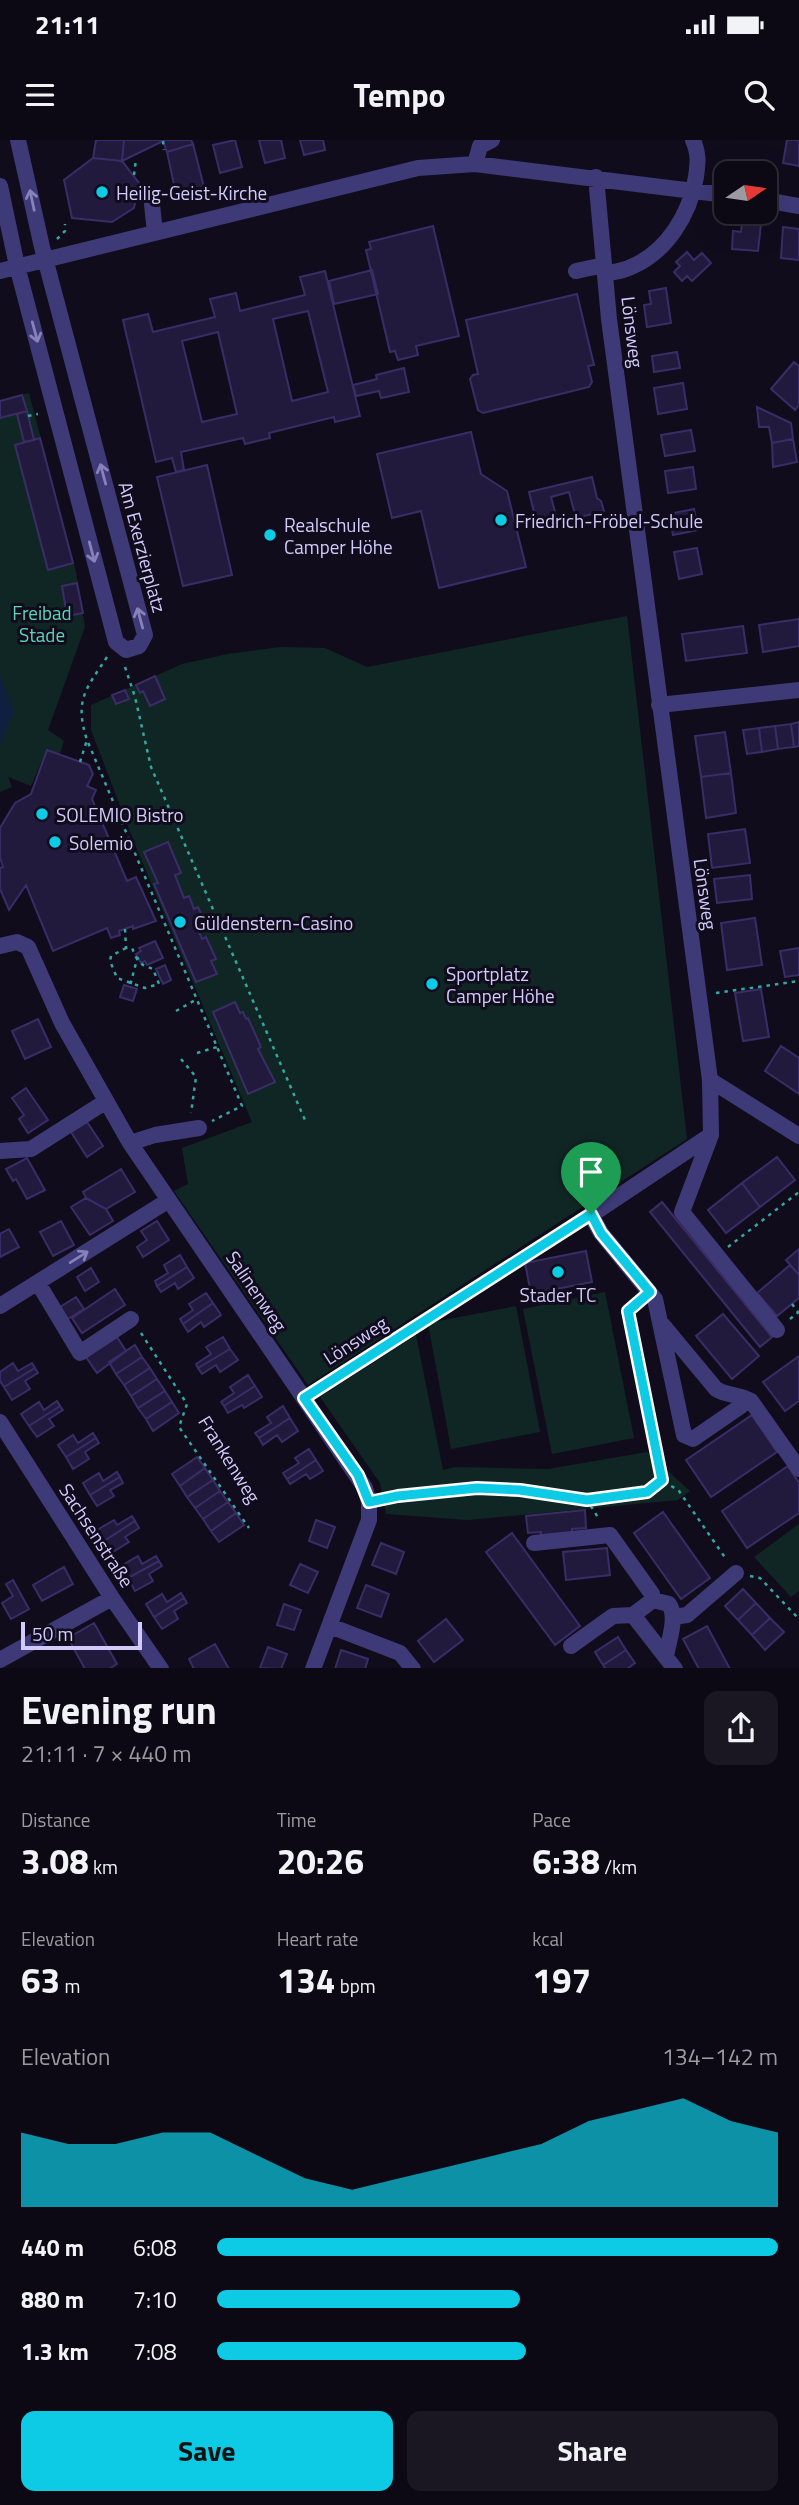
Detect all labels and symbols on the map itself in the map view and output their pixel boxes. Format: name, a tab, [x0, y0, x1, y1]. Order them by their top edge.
north arrow	[714, 161, 777, 224]
place label: Heilig-Geist-Kirche	[116, 178, 267, 207]
marker: Heilig-Geist-Kirche	[94, 184, 110, 200]
one-way arrow	[24, 189, 38, 212]
street label: Lönsweg	[614, 295, 652, 370]
one-way arrow	[29, 320, 42, 343]
one-way arrow	[95, 463, 108, 485]
street label: Am Exerzierplatz	[112, 478, 174, 616]
place label: Friedrich-Fröbel-Schule	[515, 506, 703, 535]
place label: Realschule Camper Höhe	[284, 510, 393, 561]
marker: Friedrich-Fröbel-Schule	[493, 512, 509, 528]
marker: Realschule Camper Höhe	[262, 527, 278, 543]
one-way arrow	[87, 541, 100, 563]
park label: Freibad Stade	[12, 598, 72, 649]
one-way arrow	[133, 607, 146, 629]
place label: SOLEMIO Bistro	[56, 800, 184, 829]
marker: SOLEMIO Bistro	[34, 806, 50, 822]
place label: Solemio	[69, 828, 133, 857]
marker: Solemio	[47, 834, 63, 850]
street label: Lönsweg	[687, 856, 725, 932]
place label: Güldenstern-Casino	[194, 908, 353, 937]
marker: Güldenstern-Casino	[172, 914, 188, 930]
place label: Sportplatz Camper Höhe	[446, 959, 555, 1010]
marker: Sportplatz Camper Höhe	[424, 976, 440, 992]
pin	[561, 1142, 621, 1214]
street label: Salinenweg	[219, 1245, 295, 1337]
one-way arrow	[69, 1250, 88, 1264]
marker: Stader TC	[550, 1264, 566, 1280]
place label: Stader TC	[520, 1280, 596, 1309]
street label: Lönsweg	[317, 1308, 393, 1372]
street label: Frankenweg	[192, 1410, 268, 1509]
street label: Sachsenstraße	[52, 1477, 142, 1593]
scale bar	[21, 1619, 142, 1651]

